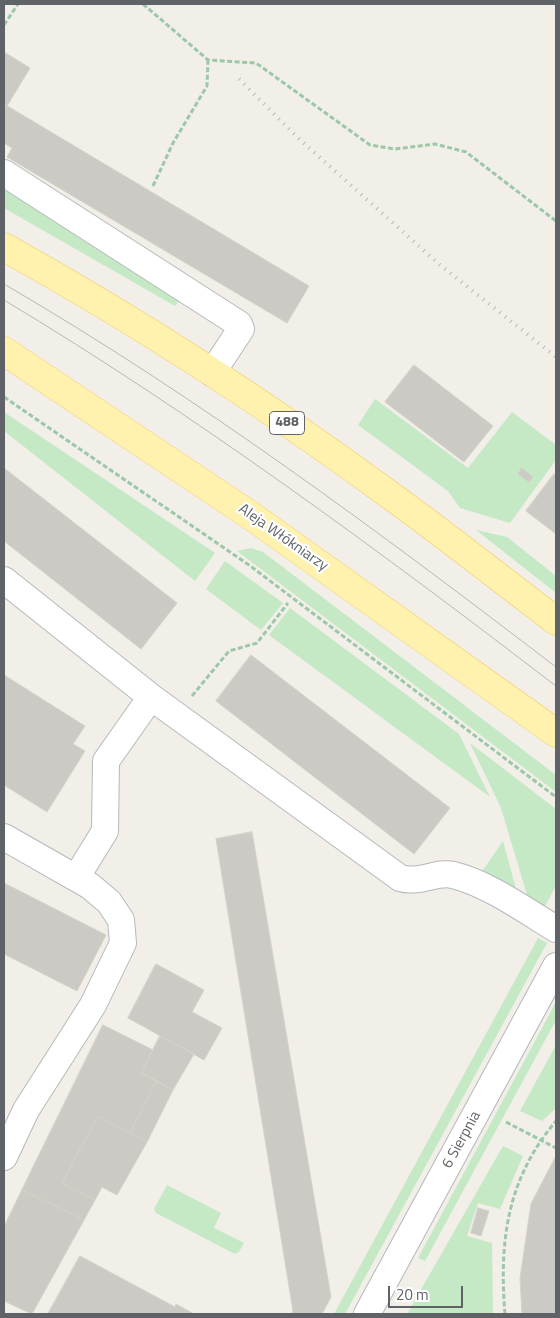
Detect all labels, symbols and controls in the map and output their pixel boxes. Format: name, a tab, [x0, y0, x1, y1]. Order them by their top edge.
road number: 488	[270, 412, 304, 434]
street label: Aleja Włókniarzy	[235, 500, 331, 576]
street label: 6 Sierpnia	[439, 1108, 485, 1172]
scale bar	[390, 1276, 465, 1308]
text: 20 m	[396, 1283, 429, 1306]

